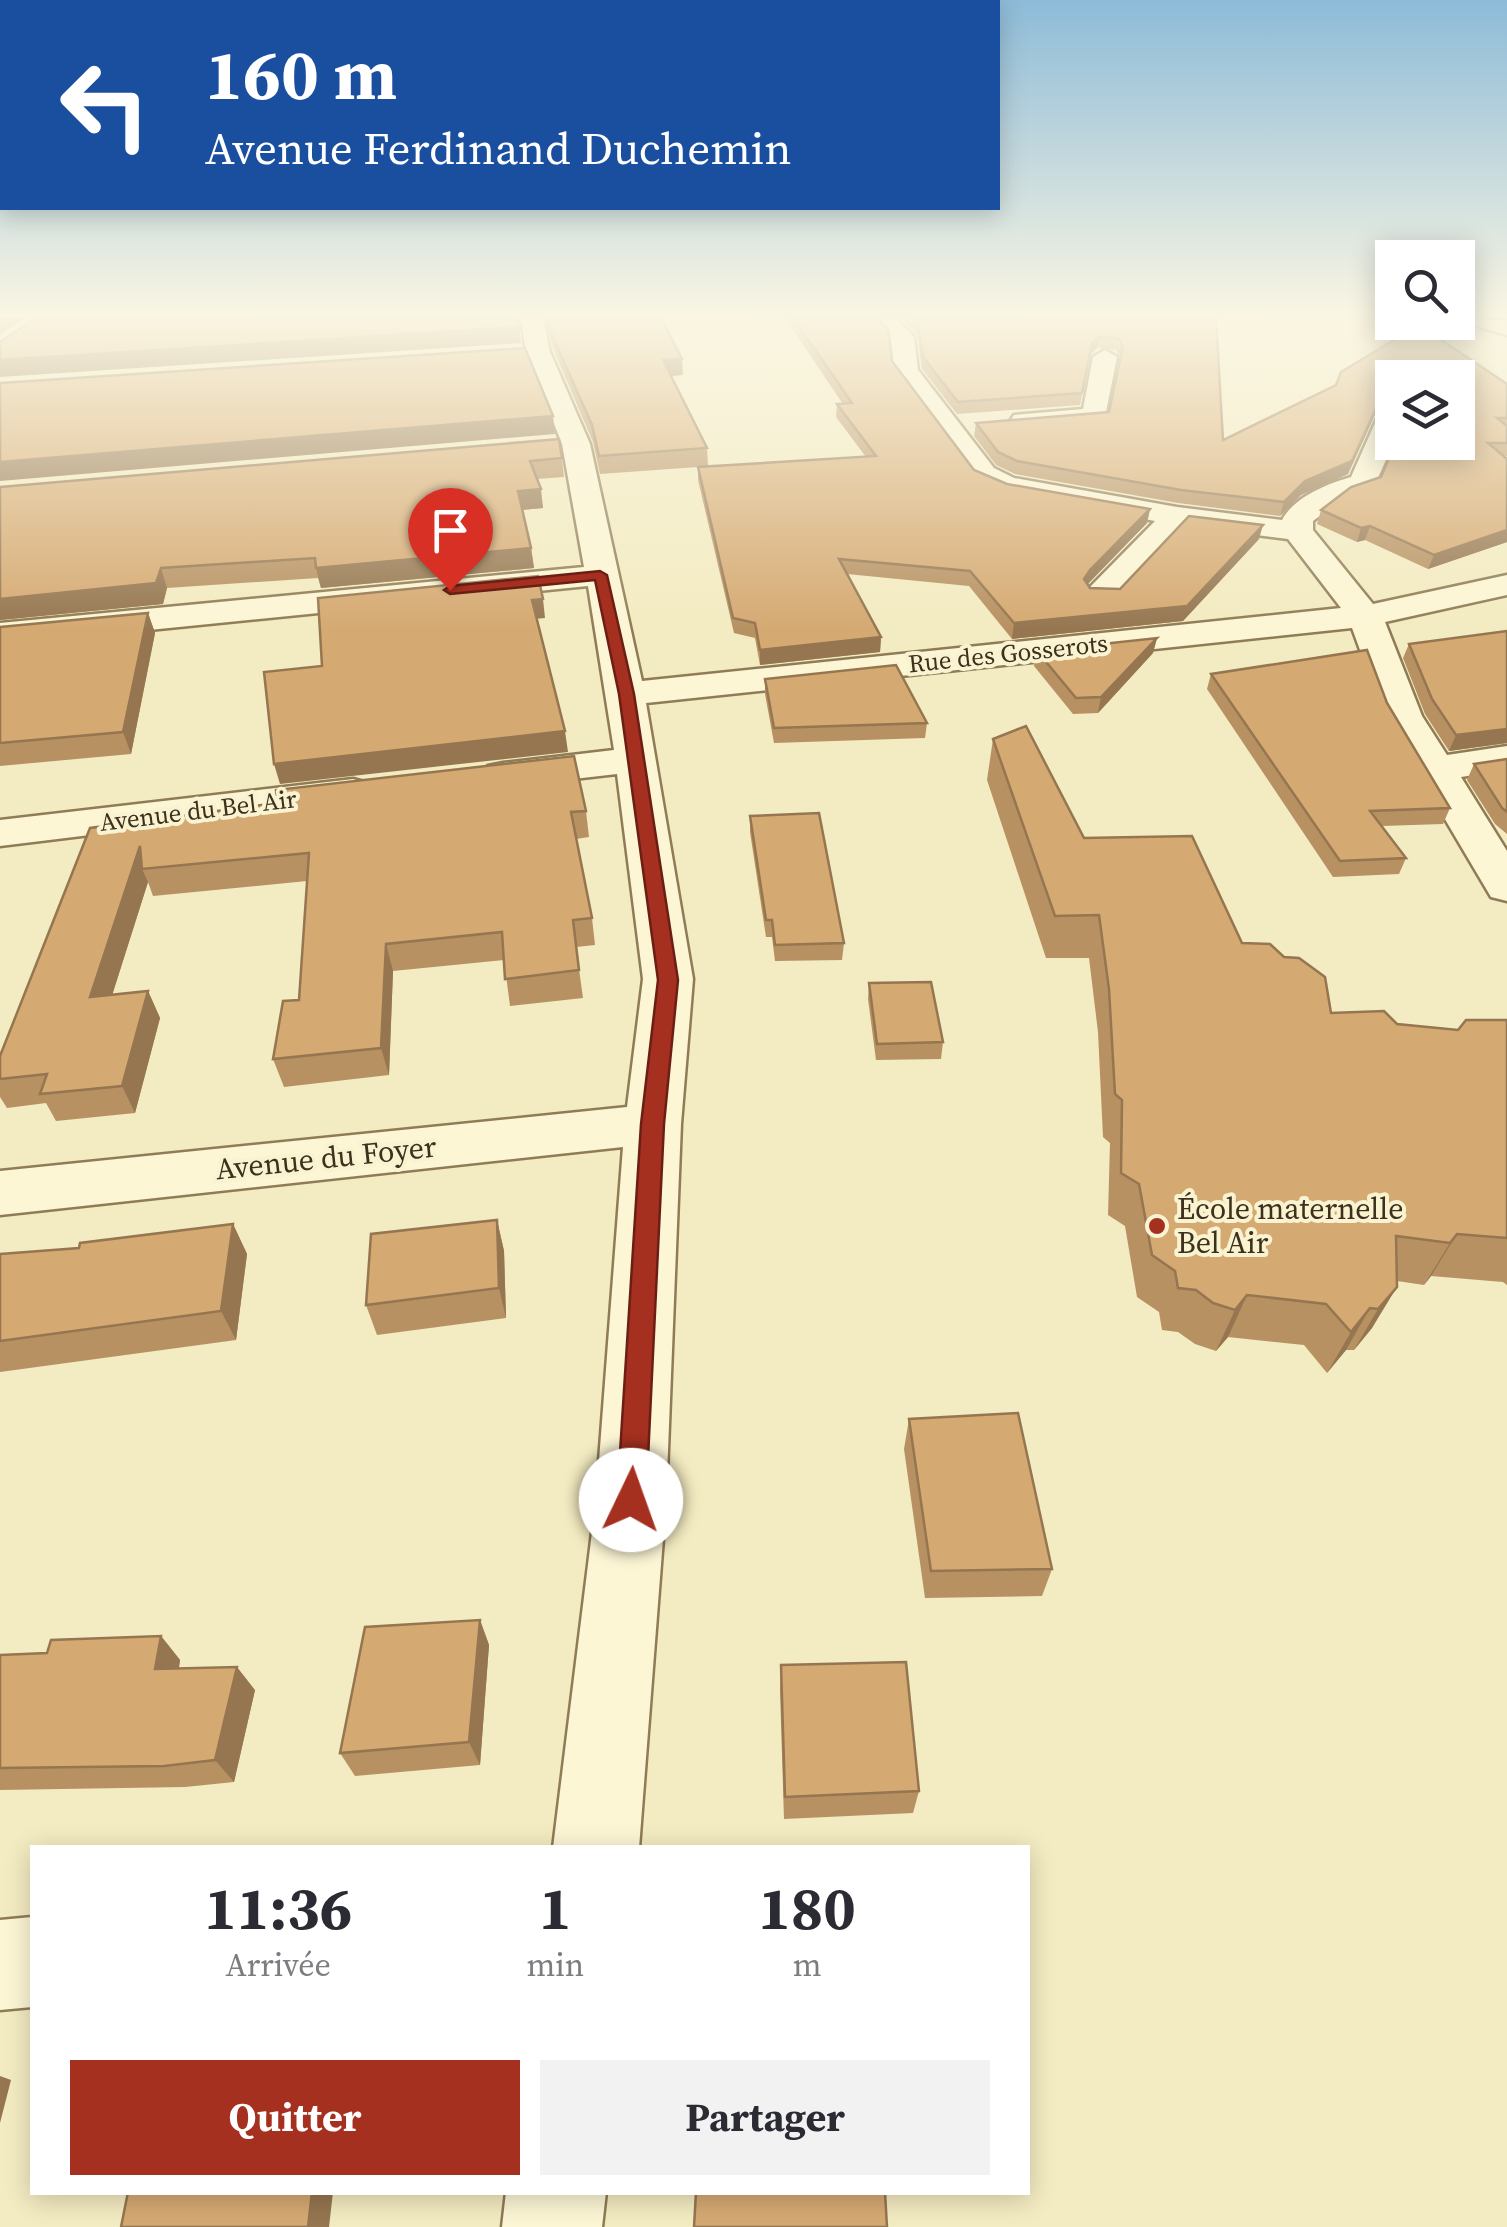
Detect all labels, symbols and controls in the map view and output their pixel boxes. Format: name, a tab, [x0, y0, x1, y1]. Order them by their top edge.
text: 160 m	[205, 26, 397, 122]
icon: left	[40, 40, 170, 170]
text: Avenue Ferdinand Duchemin	[205, 117, 792, 179]
map controls	[1375, 240, 1475, 460]
button: search	[1375, 240, 1475, 340]
button: layers	[1375, 360, 1475, 460]
pin	[408, 488, 493, 591]
icon: arrive	[423, 503, 478, 558]
street label: Rue des Gosserots	[907, 626, 1109, 680]
street label: Avenue du Bel Air	[97, 781, 299, 839]
street label: Avenue du Foyer	[214, 1125, 439, 1189]
place label: École maternelle Bel Air	[1177, 1188, 1404, 1263]
marker: École maternelle Bel Air	[1146, 1215, 1168, 1237]
position arrow	[579, 1448, 683, 1552]
text: 11:36	[204, 1867, 352, 1949]
text: 1	[539, 1867, 572, 1949]
text: 180	[758, 1867, 856, 1949]
text: Arrivée	[225, 1943, 331, 1987]
text: min	[526, 1943, 584, 1987]
text: m	[793, 1943, 821, 1987]
button: Quitter	[70, 2060, 520, 2175]
button: Partager	[540, 2060, 990, 2175]

